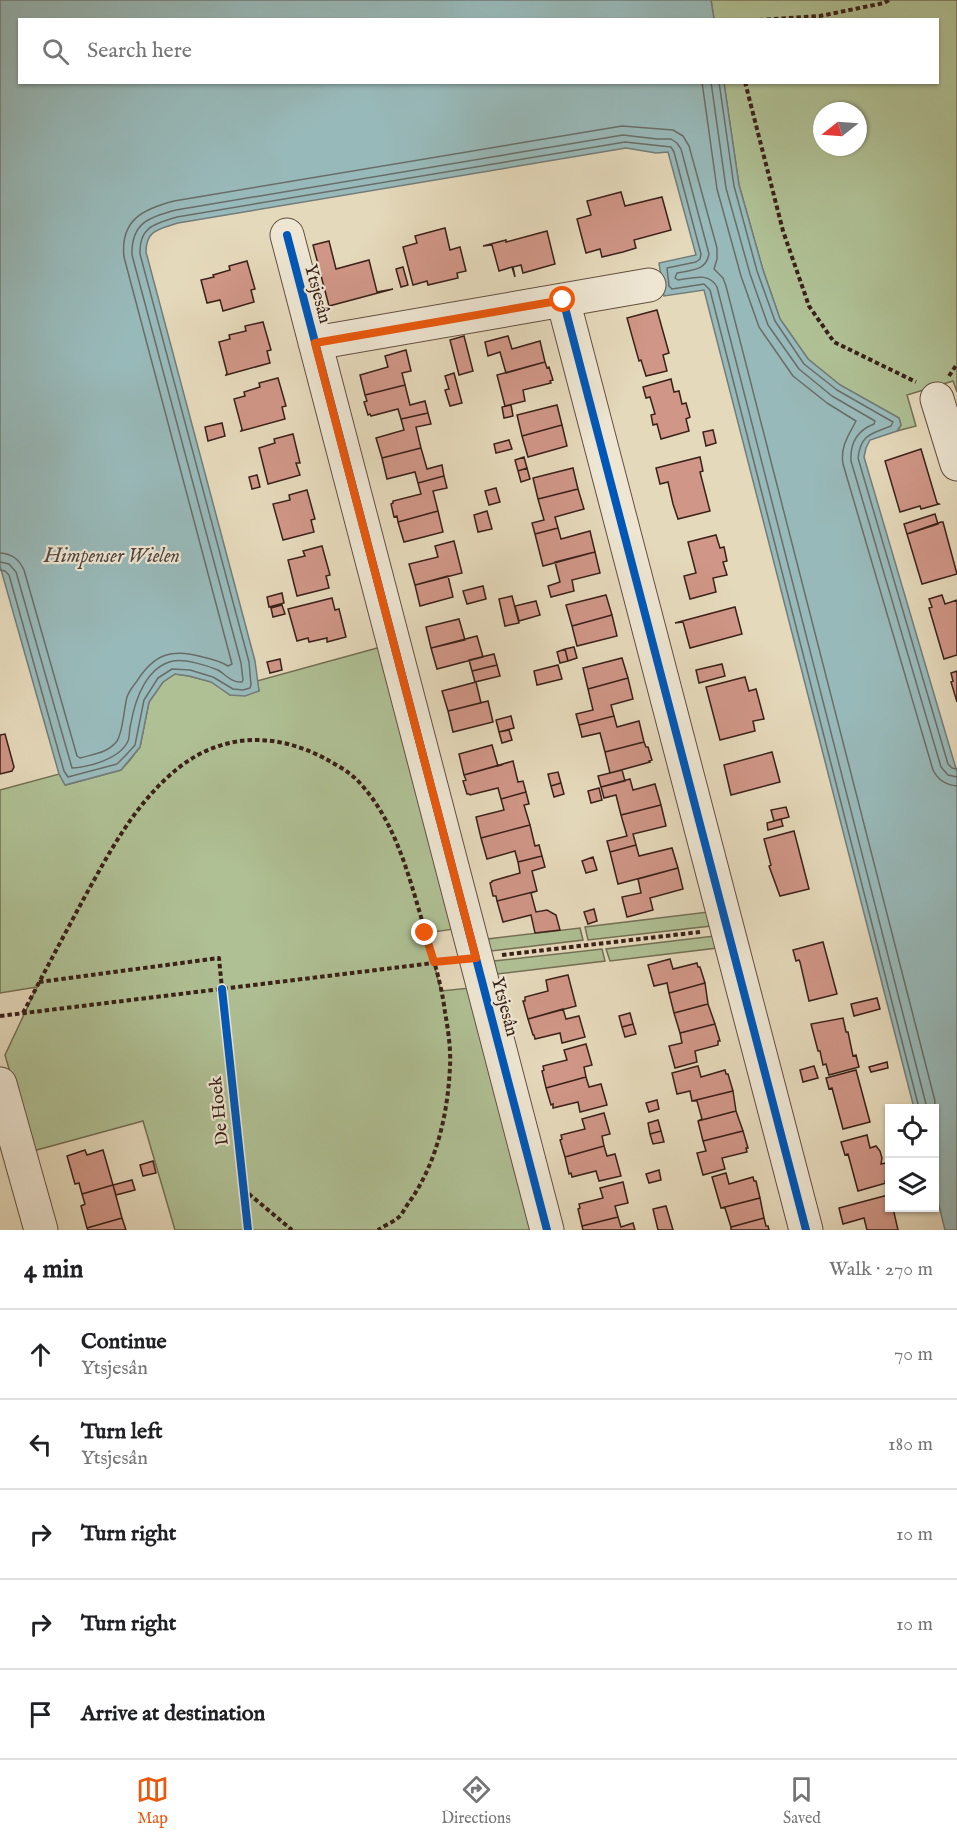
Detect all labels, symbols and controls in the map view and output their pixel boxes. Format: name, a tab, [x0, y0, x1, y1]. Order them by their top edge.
search box	[18, 18, 939, 84]
icon: search	[39, 35, 72, 68]
text: Search here	[87, 37, 192, 65]
north arrow	[813, 102, 867, 156]
street label: Ytsjesân	[298, 262, 336, 326]
route start	[549, 286, 575, 312]
water label: Himpenser Wielen	[43, 544, 180, 569]
route end	[411, 919, 437, 945]
street label: Ytsjesân	[485, 975, 523, 1039]
street label: De Hoek	[205, 1075, 235, 1147]
map controls	[885, 1104, 939, 1212]
button: locate	[885, 1104, 939, 1158]
button: layers	[885, 1158, 939, 1212]
text: 4 min	[24, 1253, 83, 1286]
text: Walk · 270 m	[829, 1257, 933, 1282]
text: Continue	[81, 1328, 167, 1356]
icon: ahead	[24, 1338, 57, 1371]
text: 70 m	[894, 1342, 933, 1367]
text: Ytsjesân	[81, 1356, 148, 1381]
text: Turn left	[81, 1418, 163, 1446]
icon: left	[24, 1428, 57, 1461]
text: 180 m	[888, 1432, 933, 1457]
text: Ytsjesân	[81, 1446, 148, 1471]
icon: right	[24, 1518, 57, 1551]
text: Turn right	[81, 1520, 176, 1548]
text: 10 m	[896, 1522, 933, 1547]
icon: right	[24, 1608, 57, 1641]
text: Turn right	[81, 1610, 176, 1638]
text: 10 m	[896, 1612, 933, 1637]
icon: arrive	[24, 1698, 57, 1731]
text: Arrive at destination	[81, 1700, 265, 1728]
tab: Map	[136, 1773, 169, 1829]
tab: Directions	[441, 1773, 511, 1829]
tab: Saved	[783, 1773, 821, 1829]

